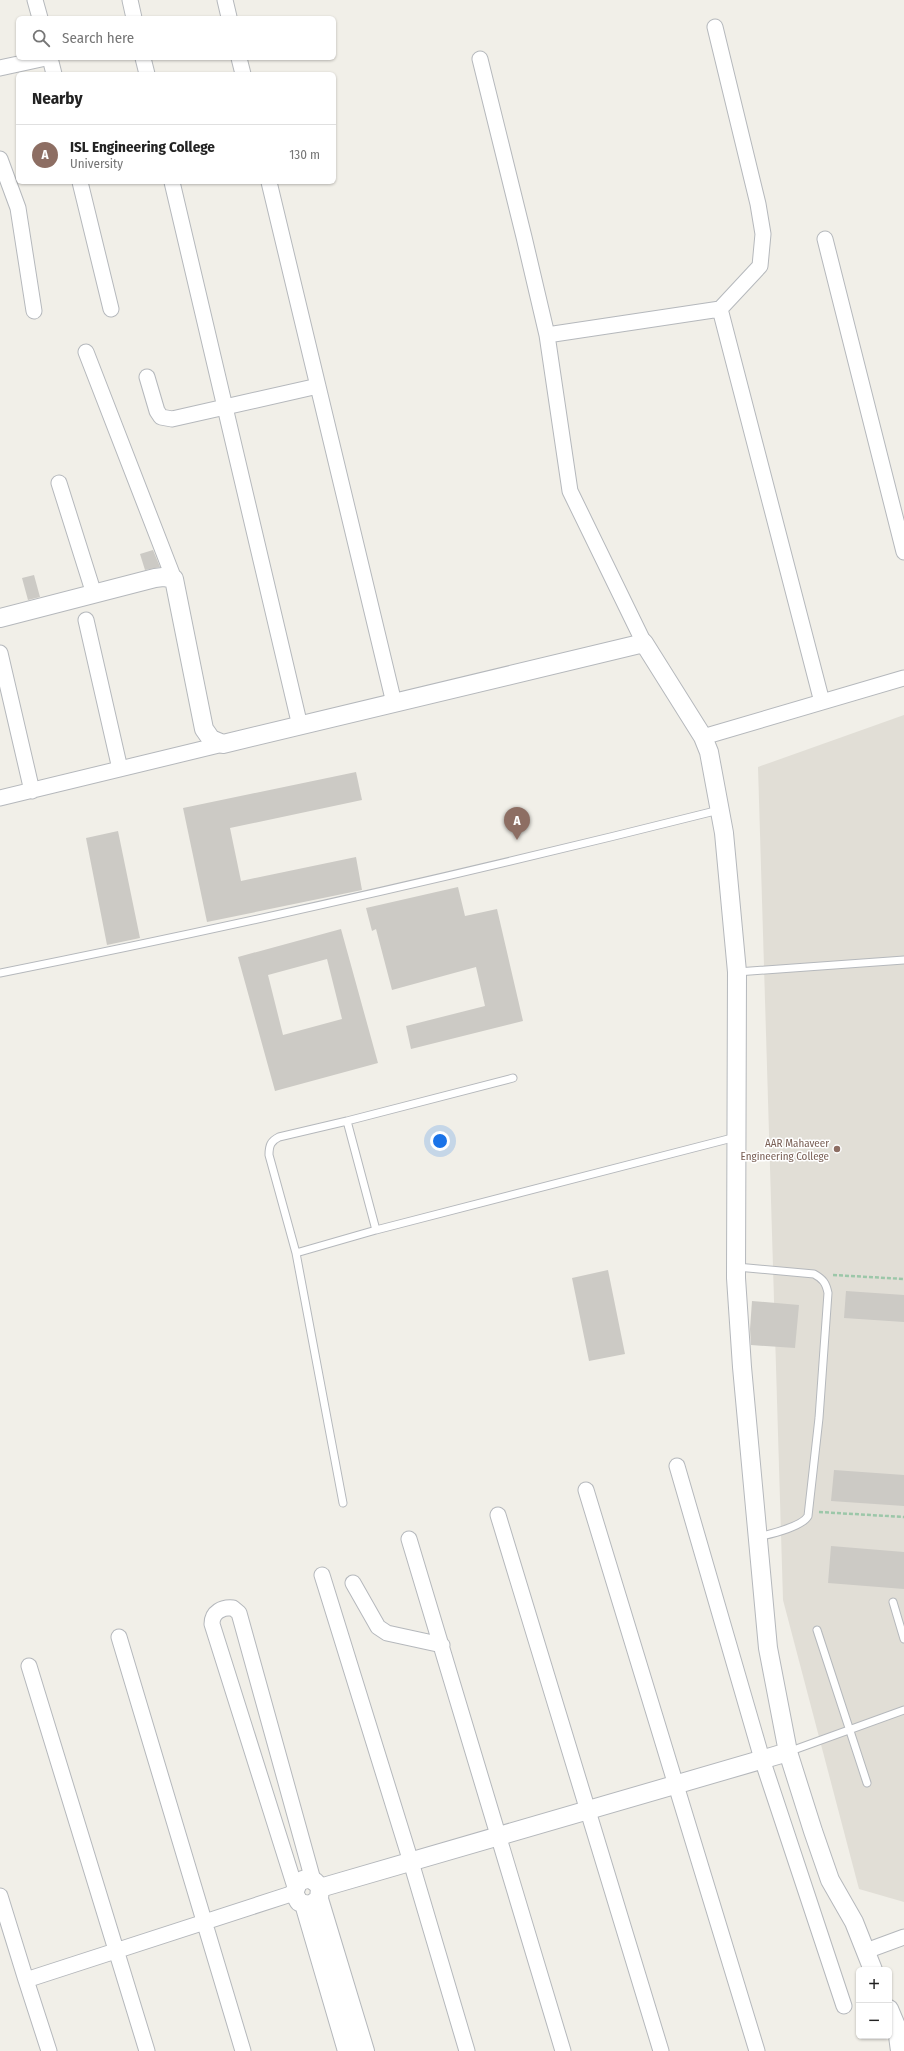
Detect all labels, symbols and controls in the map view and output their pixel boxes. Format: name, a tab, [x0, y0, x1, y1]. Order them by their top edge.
search box	[16, 16, 336, 60]
icon: search	[30, 27, 52, 49]
text: Search here	[62, 29, 134, 47]
text: Nearby	[32, 88, 83, 109]
text: ISL Engineering College	[70, 138, 215, 156]
text: A	[41, 147, 49, 162]
text: 130 m	[289, 147, 320, 162]
text: University	[70, 156, 123, 171]
pin: A	[504, 807, 530, 840]
your location	[430, 1131, 450, 1151]
place label: AAR Mahaveer Engineering College	[741, 1137, 829, 1163]
marker: AAR Mahaveer Engineering College	[832, 1144, 842, 1154]
map controls	[856, 1967, 892, 2039]
button: +	[856, 1967, 892, 2003]
button: −	[856, 2003, 892, 2039]

